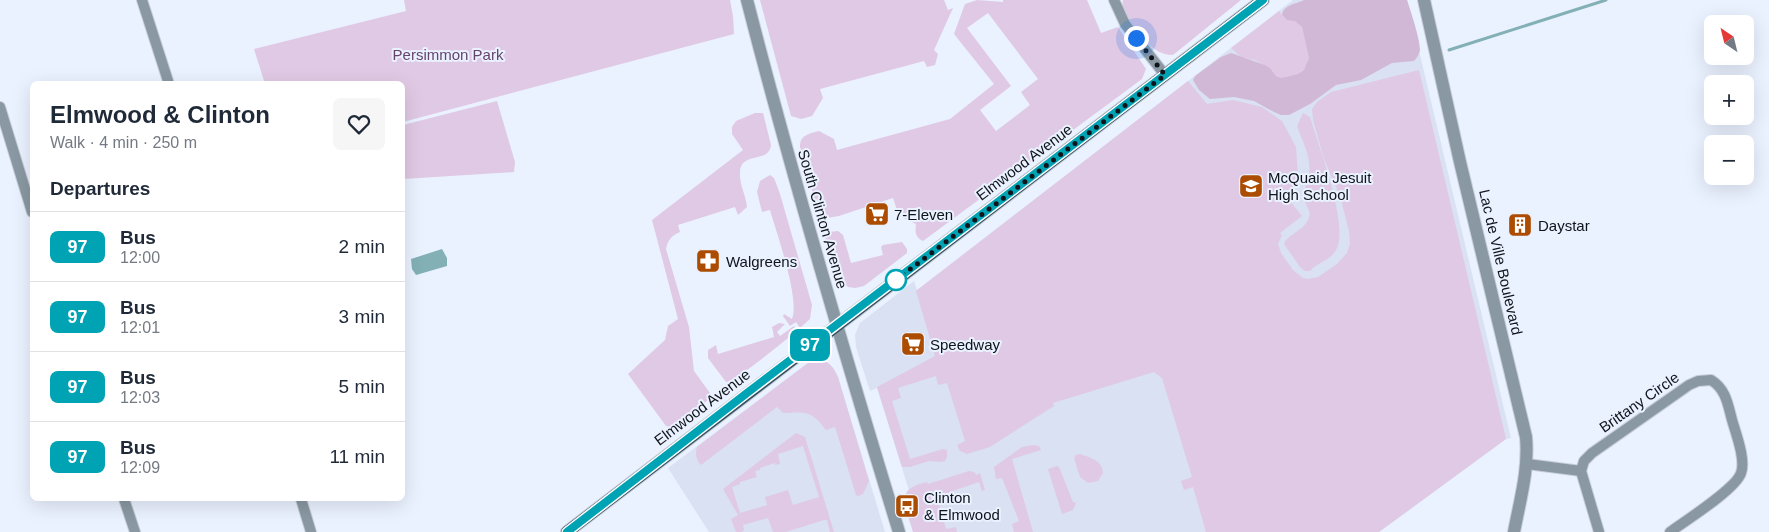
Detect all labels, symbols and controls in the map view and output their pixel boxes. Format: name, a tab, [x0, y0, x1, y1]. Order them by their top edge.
north arrow	[1704, 15, 1754, 65]
map controls	[1704, 15, 1754, 185]
your location	[1124, 26, 1149, 51]
park label: Persimmon Park	[393, 46, 504, 63]
button: +	[1704, 75, 1754, 125]
button: heart	[333, 98, 385, 150]
text: Elmwood & Clinton	[50, 101, 270, 128]
street label: Elmwood Avenue	[973, 120, 1075, 204]
text: Walk · 4 min · 250 m	[50, 134, 197, 151]
button: −	[1704, 135, 1754, 185]
street label: South Clinton Avenue	[795, 147, 851, 291]
place label: McQuaid Jesuit High School	[1268, 169, 1372, 203]
school or university icon: McQuaid Jesuit High School	[1238, 173, 1264, 199]
text: Departures	[50, 178, 150, 199]
street label: Lac de Ville Boulevard	[1476, 187, 1526, 337]
supermarket icon: 7-Eleven	[864, 201, 890, 227]
place label: 7-Eleven	[894, 206, 953, 223]
building icon: Daystar	[1507, 212, 1533, 238]
place label: Daystar	[1538, 217, 1590, 234]
text: Bus	[120, 227, 156, 248]
text: 2 min	[339, 236, 385, 257]
text: 97	[67, 237, 88, 257]
pharmacy icon: Walgreens	[695, 248, 721, 274]
text: 12:00	[120, 249, 160, 266]
place label: Walgreens	[726, 253, 797, 270]
unlabelled marker	[885, 269, 907, 291]
text: Bus	[120, 297, 156, 318]
text: 3 min	[339, 306, 385, 327]
text: 97	[67, 307, 88, 327]
text: 12:01	[120, 319, 160, 336]
line badge: 97	[788, 329, 832, 361]
supermarket icon: Speedway	[900, 331, 926, 357]
text: 97	[800, 335, 820, 355]
place label: Speedway	[930, 336, 1001, 353]
street label: Elmwood Avenue	[651, 365, 753, 449]
text: Bus	[120, 367, 156, 388]
street label: Brittany Circle	[1596, 368, 1682, 436]
text: 5 min	[339, 376, 385, 397]
text: 97	[67, 377, 88, 397]
text: 12:03	[120, 389, 160, 406]
text: Bus	[120, 437, 156, 458]
text: 11 min	[329, 446, 385, 467]
text: 97	[67, 447, 88, 467]
text: 12:09	[120, 459, 160, 476]
place label: Clinton & Elmwood	[924, 489, 1000, 523]
bus stop icon: Clinton & Elmwood	[894, 493, 920, 519]

